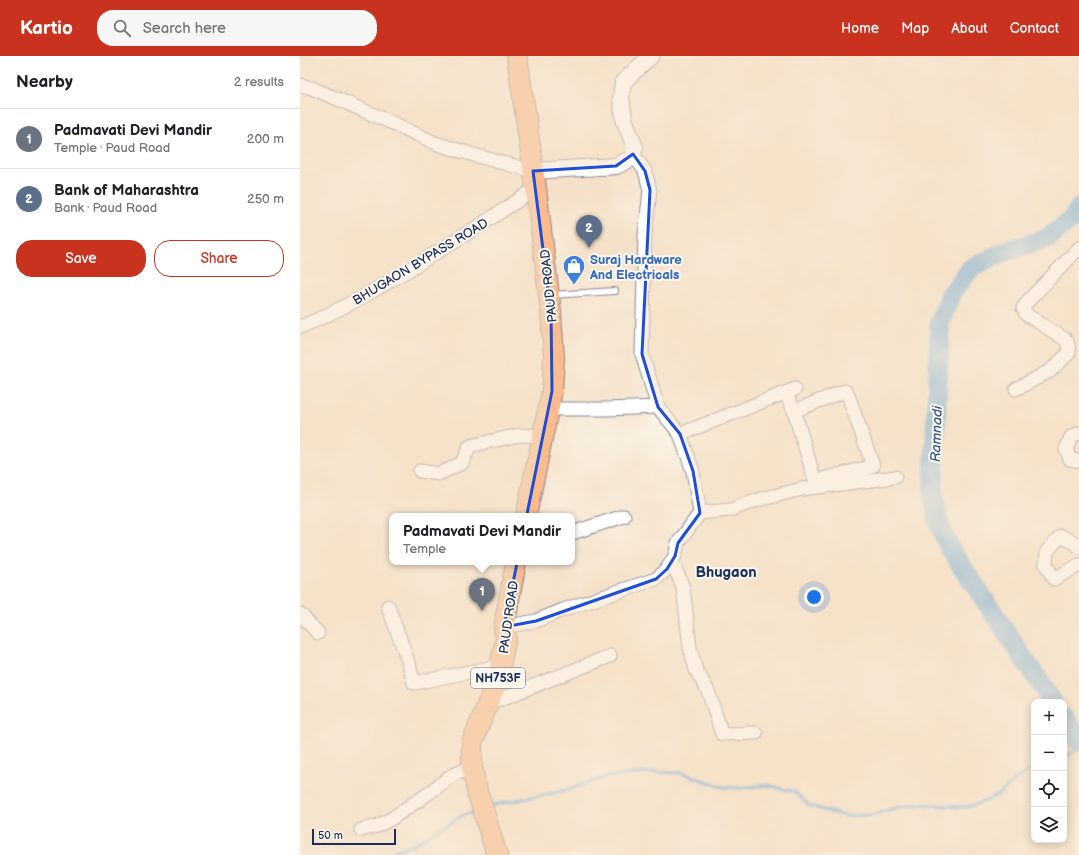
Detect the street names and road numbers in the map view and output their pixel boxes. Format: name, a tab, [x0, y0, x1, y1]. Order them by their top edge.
street label: BHUGAON BYPASS ROAD	[350, 215, 491, 309]
street label: PAUD ROAD	[537, 248, 561, 323]
street label: PAUD ROAD	[496, 580, 522, 655]
road number: NH753F	[471, 668, 525, 688]

